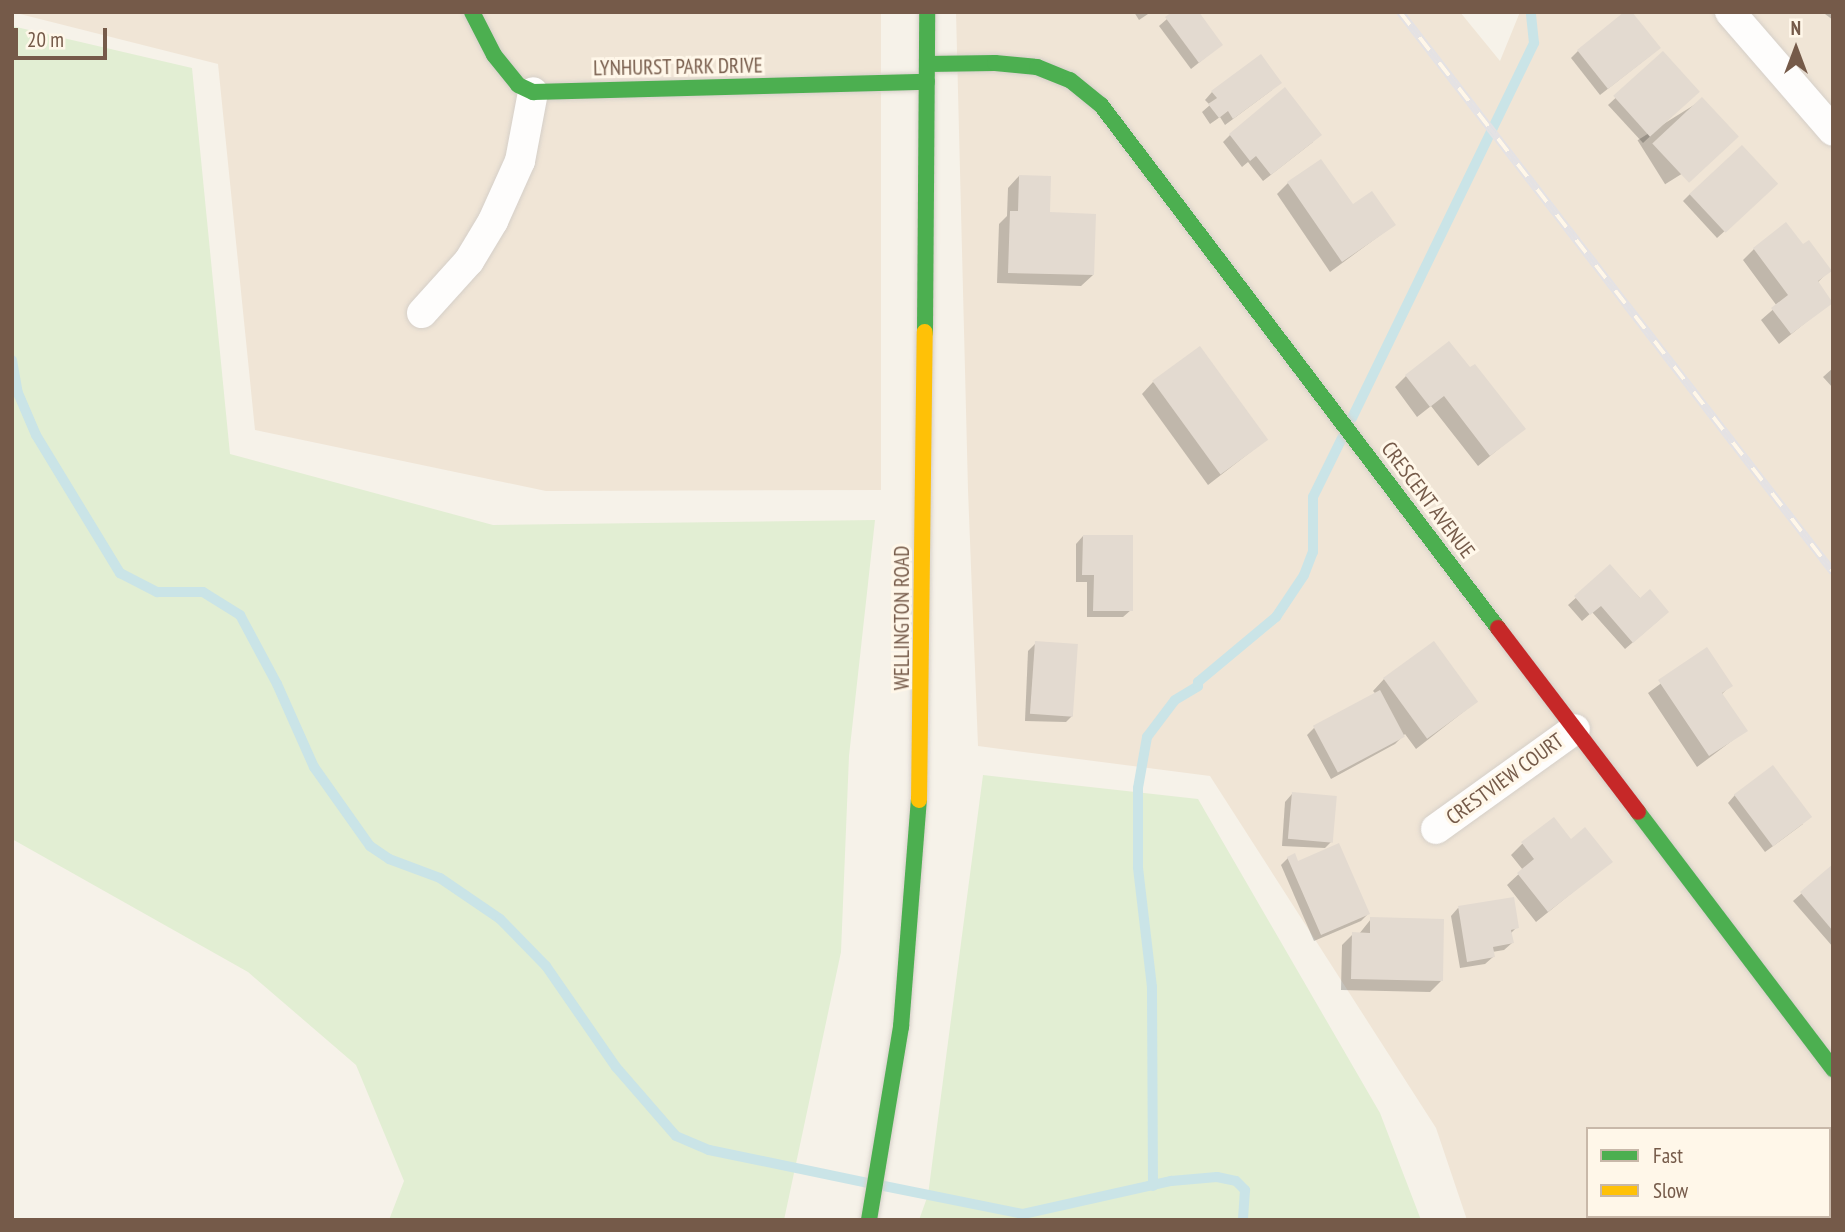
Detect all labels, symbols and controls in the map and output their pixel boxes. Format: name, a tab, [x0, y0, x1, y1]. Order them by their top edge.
scale bar	[18, 14, 110, 58]
north arrow	[1761, 14, 1831, 84]
text: N	[1791, 16, 1801, 40]
text: 20 m	[27, 26, 64, 53]
street label: LYNHURST PARK DRIVE	[592, 53, 764, 81]
street label: CRESCENT AVENUE	[1376, 436, 1480, 564]
street label: WELLINGTON ROAD	[889, 546, 915, 690]
street label: CRESTVIEW COURT	[1441, 728, 1569, 830]
legend	[1586, 1127, 1831, 1218]
text: Fast	[1653, 1142, 1683, 1169]
text: Slow	[1653, 1177, 1688, 1204]

